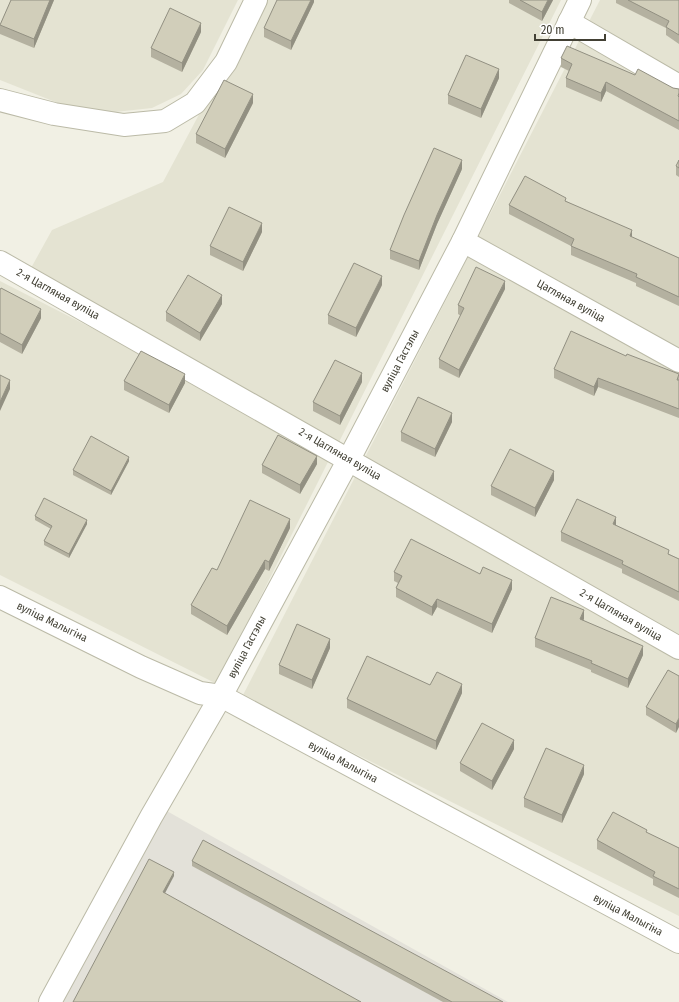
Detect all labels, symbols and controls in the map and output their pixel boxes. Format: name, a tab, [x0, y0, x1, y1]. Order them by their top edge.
scale bar	[535, 16, 605, 42]
text: 20 m	[541, 23, 565, 37]
street label: 2-я Цагляная вуліца	[14, 266, 102, 322]
street label: Цагляная вуліца	[535, 277, 607, 325]
street label: вуліца Гастэлы	[378, 328, 422, 394]
street label: 2-я Цагляная вуліца	[297, 425, 383, 483]
street label: 2-я Цагляная вуліца	[578, 586, 664, 644]
street label: вуліца Малыгіна	[15, 599, 89, 645]
street label: вуліца Гастэлы	[225, 614, 269, 680]
street label: вуліца Малыгіна	[306, 738, 380, 786]
street label: вуліца Малыгіна	[591, 891, 665, 939]

